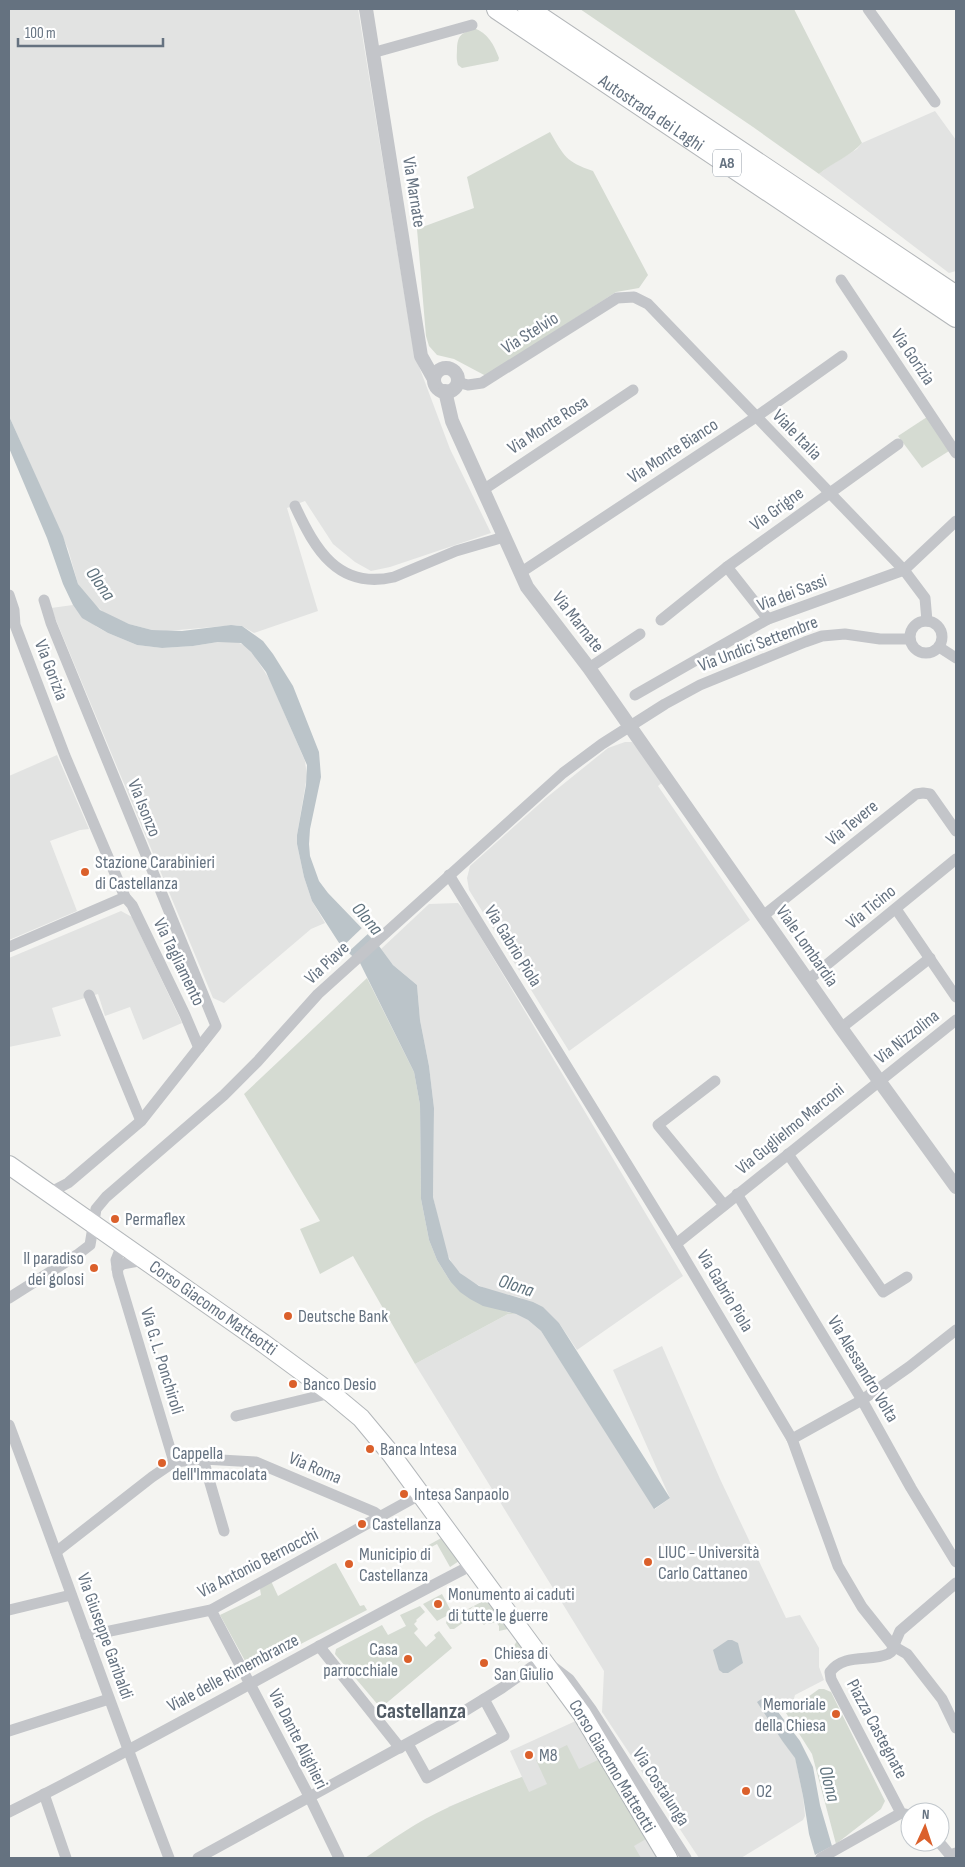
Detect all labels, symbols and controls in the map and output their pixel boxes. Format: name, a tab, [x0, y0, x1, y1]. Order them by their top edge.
scale bar	[18, 15, 162, 47]
text: 100 m	[25, 24, 56, 43]
street label: Autostrada dei Laghi	[594, 69, 708, 155]
road number: A8	[713, 150, 741, 177]
street label: Via Marnate	[398, 155, 430, 229]
street label: Via Stelvio	[498, 307, 562, 359]
street label: Via Gorizia	[887, 325, 939, 389]
street label: Via Monte Rosa	[504, 391, 592, 459]
street label: Viale Italia	[768, 405, 826, 465]
street label: Via Monte Bianco	[624, 414, 722, 488]
street label: Via Grigne	[746, 483, 808, 535]
water label: Olona	[80, 563, 120, 606]
street label: Via dei Sassi	[754, 570, 830, 616]
street label: Via Marnate	[548, 587, 608, 657]
street label: Via Undici Settembre	[695, 612, 821, 676]
street label: Via Gorizia	[30, 637, 72, 703]
street label: Via Isonzo	[123, 776, 165, 840]
street label: Via Tevere	[822, 796, 882, 850]
place label: Stazione Carabinieri di Castellanza	[95, 852, 215, 894]
marker: Stazione Carabinieri di Castellanza	[79, 866, 91, 878]
street label: Via Ticino	[842, 881, 900, 933]
water label: Olona	[347, 898, 388, 940]
street label: Via Gabrio Piola	[480, 901, 546, 991]
street label: Viale Lombardia	[771, 901, 843, 991]
street label: Via Tagliamento	[149, 915, 209, 1009]
street label: Via Piave	[300, 937, 354, 989]
street label: Via Nizzolina	[871, 1005, 943, 1069]
street label: Via Guglielmo Marconi	[732, 1079, 848, 1179]
place label: Permaflex	[125, 1209, 185, 1230]
marker: Permaflex	[109, 1213, 121, 1225]
street label: Via Gabrio Piola	[692, 1246, 758, 1336]
place label: Il paradiso dei golosi	[23, 1248, 84, 1290]
street label: Corso Giacomo Matteotti	[145, 1256, 281, 1360]
marker: Il paradiso dei golosi	[88, 1262, 100, 1274]
water label: Olona	[495, 1269, 537, 1303]
street label: Via G. L. Ponchiroli	[136, 1305, 188, 1417]
place label: Deutsche Bank	[298, 1306, 388, 1327]
marker: Deutsche Bank	[282, 1310, 294, 1322]
street label: Via Alessandro Volta	[823, 1312, 903, 1426]
place label: Banco Desio	[303, 1374, 377, 1395]
marker: Banco Desio	[287, 1378, 299, 1390]
place label: Banca Intesa	[380, 1439, 457, 1460]
place label: Cappella dell'Immacolata	[172, 1443, 267, 1485]
marker: Banca Intesa	[364, 1443, 376, 1455]
street label: Via Roma	[285, 1448, 345, 1488]
marker: Cappella dell'Immacolata	[156, 1457, 168, 1469]
place label: Intesa Sanpaolo	[414, 1484, 509, 1505]
marker: Intesa Sanpaolo	[398, 1488, 410, 1500]
place label: Castellanza	[372, 1514, 441, 1535]
marker: Castellanza	[356, 1518, 368, 1530]
street label: Via Antonio Bernocchi	[194, 1524, 322, 1602]
place label: LIUC - Università Carlo Cattaneo	[658, 1542, 759, 1584]
place label: Municipio di Castellanza	[359, 1544, 431, 1586]
marker: LIUC - Università Carlo Cattaneo	[642, 1556, 654, 1568]
marker: Municipio di Castellanza	[343, 1558, 355, 1570]
street label: Via Giuseppe Garibaldi	[72, 1570, 138, 1702]
place label: Monumento ai caduti di tutte le guerre	[448, 1584, 575, 1626]
marker: Monumento ai caduti di tutte le guerre	[432, 1598, 444, 1610]
street label: Viale delle Rimembranze	[164, 1630, 302, 1716]
place label: Casa parrocchiale	[323, 1639, 398, 1681]
place label: Chiesa di San Giulio	[494, 1643, 554, 1685]
marker: Casa parrocchiale	[402, 1653, 414, 1665]
marker: Chiesa di San Giulio	[478, 1657, 490, 1669]
street label: Piazza Castegnate	[842, 1676, 912, 1782]
street label: Via Dante Alighieri	[264, 1686, 332, 1792]
place label: Memoriale della Chiesa	[754, 1694, 826, 1736]
street label: Corso Giacomo Matteotti	[564, 1696, 660, 1836]
district label: Castellanza	[376, 1698, 466, 1725]
marker: Memoriale della Chiesa	[830, 1708, 842, 1720]
street label: Via Costalunga	[628, 1744, 694, 1830]
place label: M8	[539, 1745, 558, 1766]
marker: M8	[523, 1749, 535, 1761]
water label: Olona	[813, 1764, 845, 1805]
place label: O2	[756, 1781, 772, 1802]
marker: O2	[740, 1785, 752, 1797]
north arrow	[900, 1802, 950, 1852]
text: N	[921, 1806, 930, 1823]

